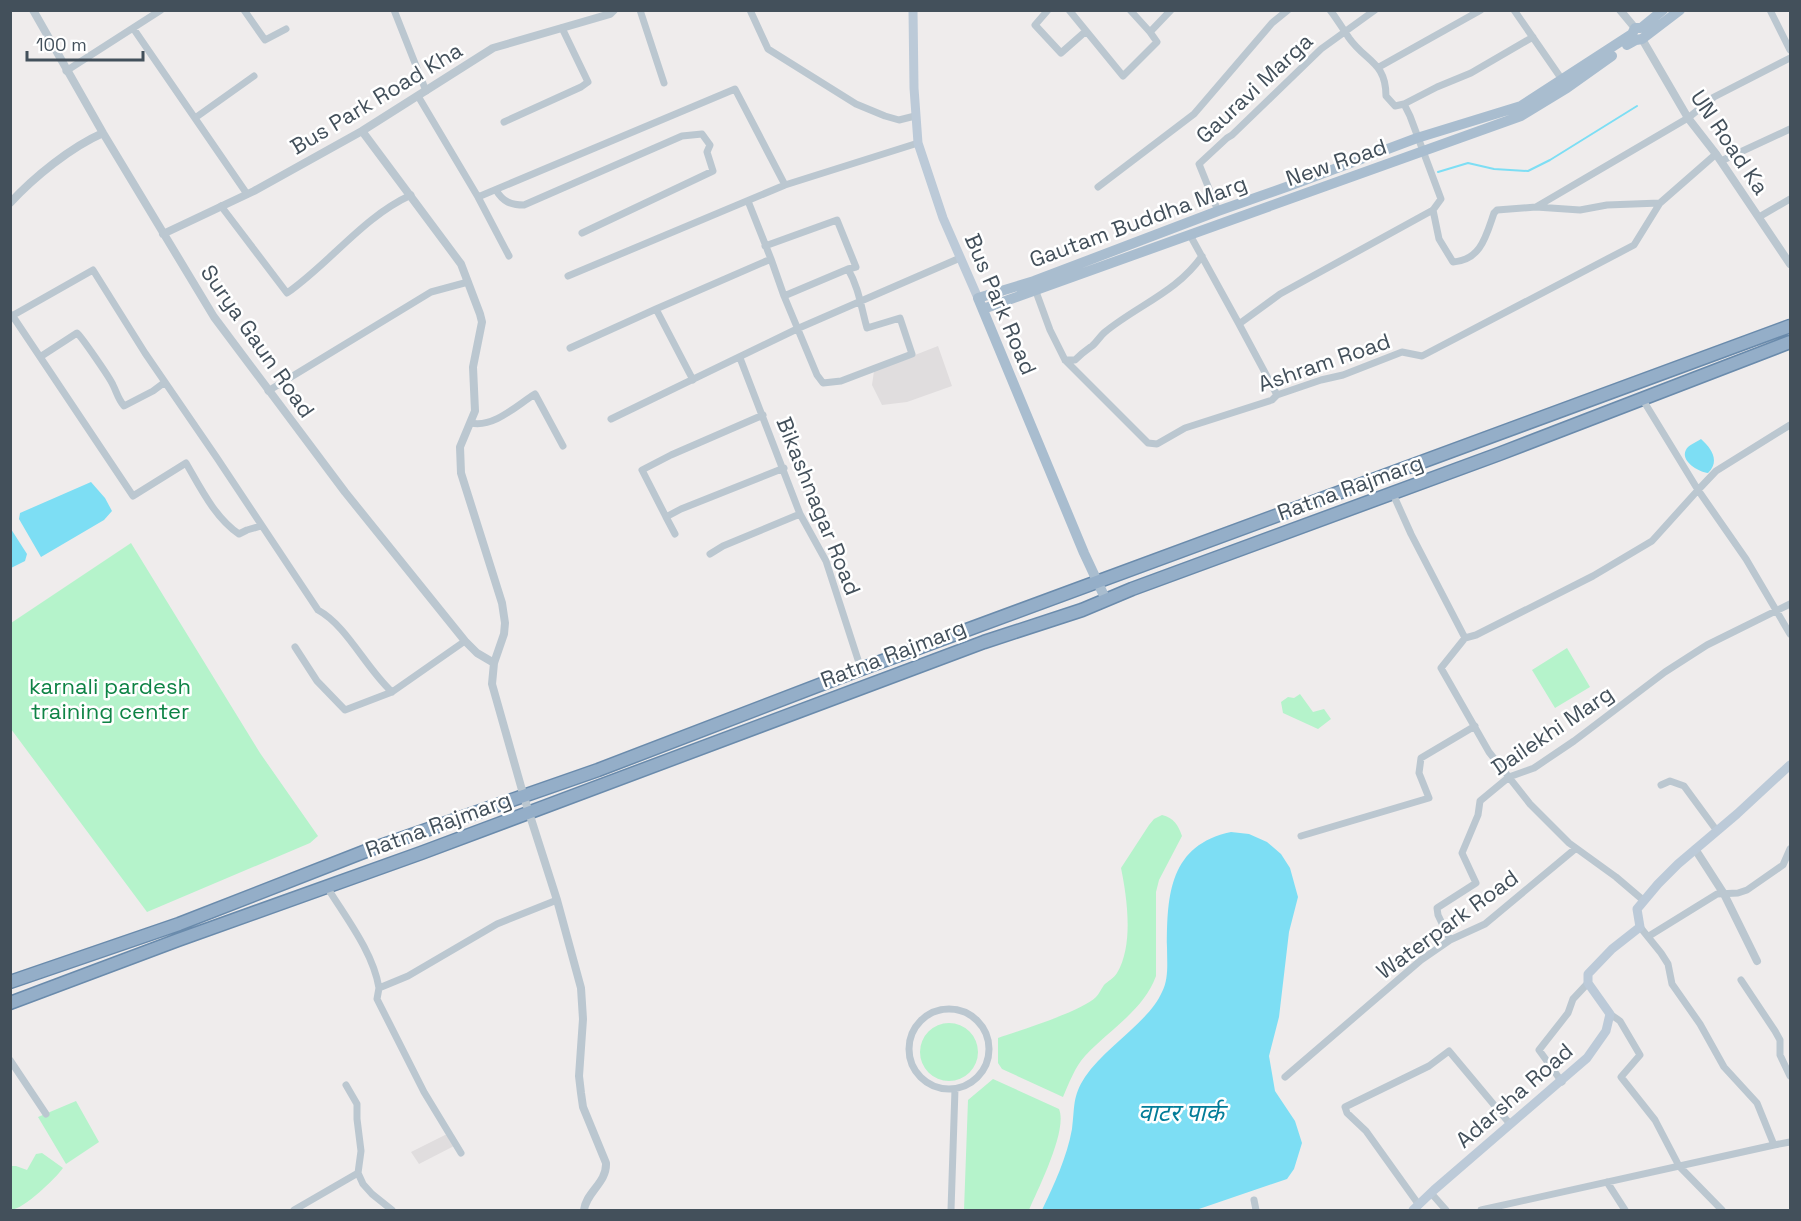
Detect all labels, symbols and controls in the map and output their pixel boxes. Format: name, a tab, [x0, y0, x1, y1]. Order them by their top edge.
scale bar	[27, 24, 142, 62]
street label: Gauravi Marga	[1190, 27, 1319, 149]
text: 100 m	[36, 33, 87, 56]
street label: Bus Park Road Kha	[285, 35, 467, 160]
street label: UN Road Ka	[1685, 84, 1776, 200]
street label: New Road	[1282, 132, 1390, 192]
street label: Gautam Buddha Marg	[1025, 169, 1251, 273]
street label: Bus Park Road	[959, 229, 1043, 379]
street label: Surya Gaun Road	[195, 259, 321, 423]
street label: Ashram Road	[1254, 326, 1394, 398]
street label: Bikashnagar Road	[770, 413, 868, 599]
street label: Ratna Rajmarg	[1273, 448, 1427, 526]
street label: Ratna Rajmarg	[816, 612, 970, 694]
park label: karnali pardesh training center	[29, 672, 191, 725]
street label: Dailekhi Marg	[1486, 679, 1618, 781]
street label: Ratna Rajmarg	[361, 785, 515, 863]
street label: Waterpark Road	[1371, 863, 1523, 985]
street label: Adarsha Road	[1450, 1036, 1578, 1154]
water label: वाटर पार्क	[1138, 1097, 1229, 1128]

